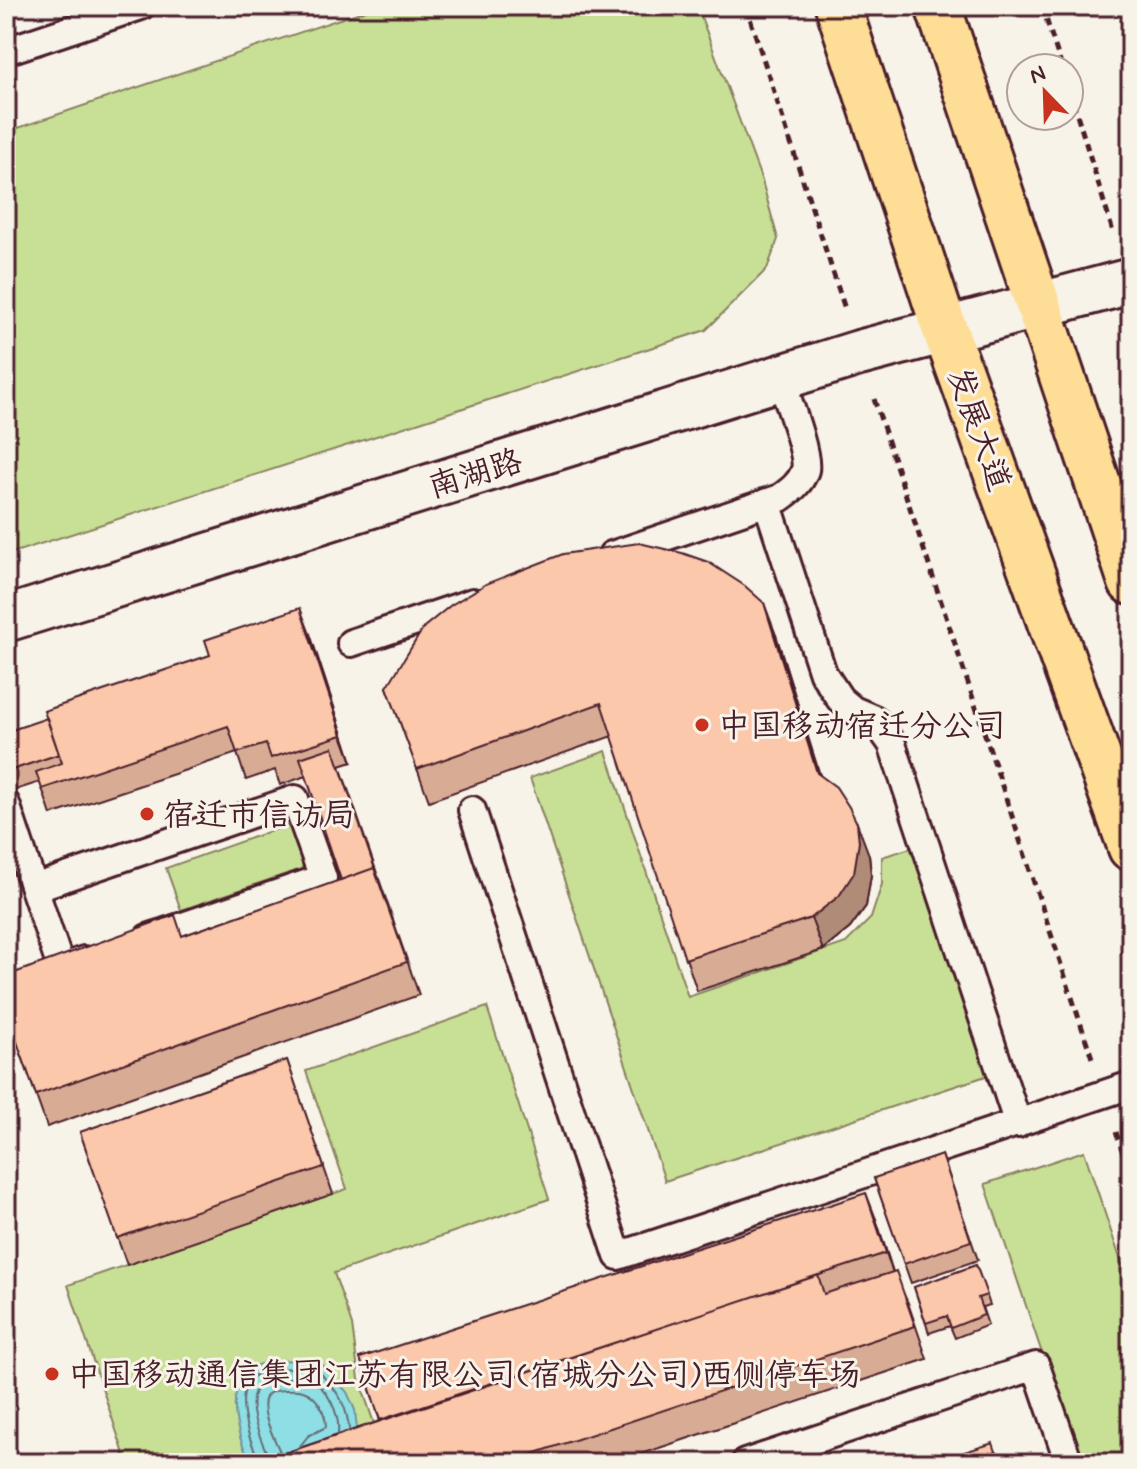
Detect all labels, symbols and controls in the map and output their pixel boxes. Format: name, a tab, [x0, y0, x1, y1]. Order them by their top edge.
north arrow	[1005, 52, 1085, 132]
text: N	[1026, 60, 1050, 91]
street label: 发展大道	[936, 362, 1020, 497]
street label: 南湖路	[424, 441, 528, 509]
place label: 中国移动宿迁分公司	[718, 706, 1006, 748]
marker: 中国移动宿迁分公司	[693, 716, 711, 734]
place label: 宿迁市信访局	[163, 795, 355, 837]
marker: 宿迁市信访局	[138, 805, 156, 823]
place label: 中国移动通信集团江苏有限公司(宿城分公司)西侧停车场	[68, 1355, 861, 1397]
marker: 中国移动通信集团江苏有限公司(宿城分公司)西侧停车场	[43, 1365, 61, 1383]

